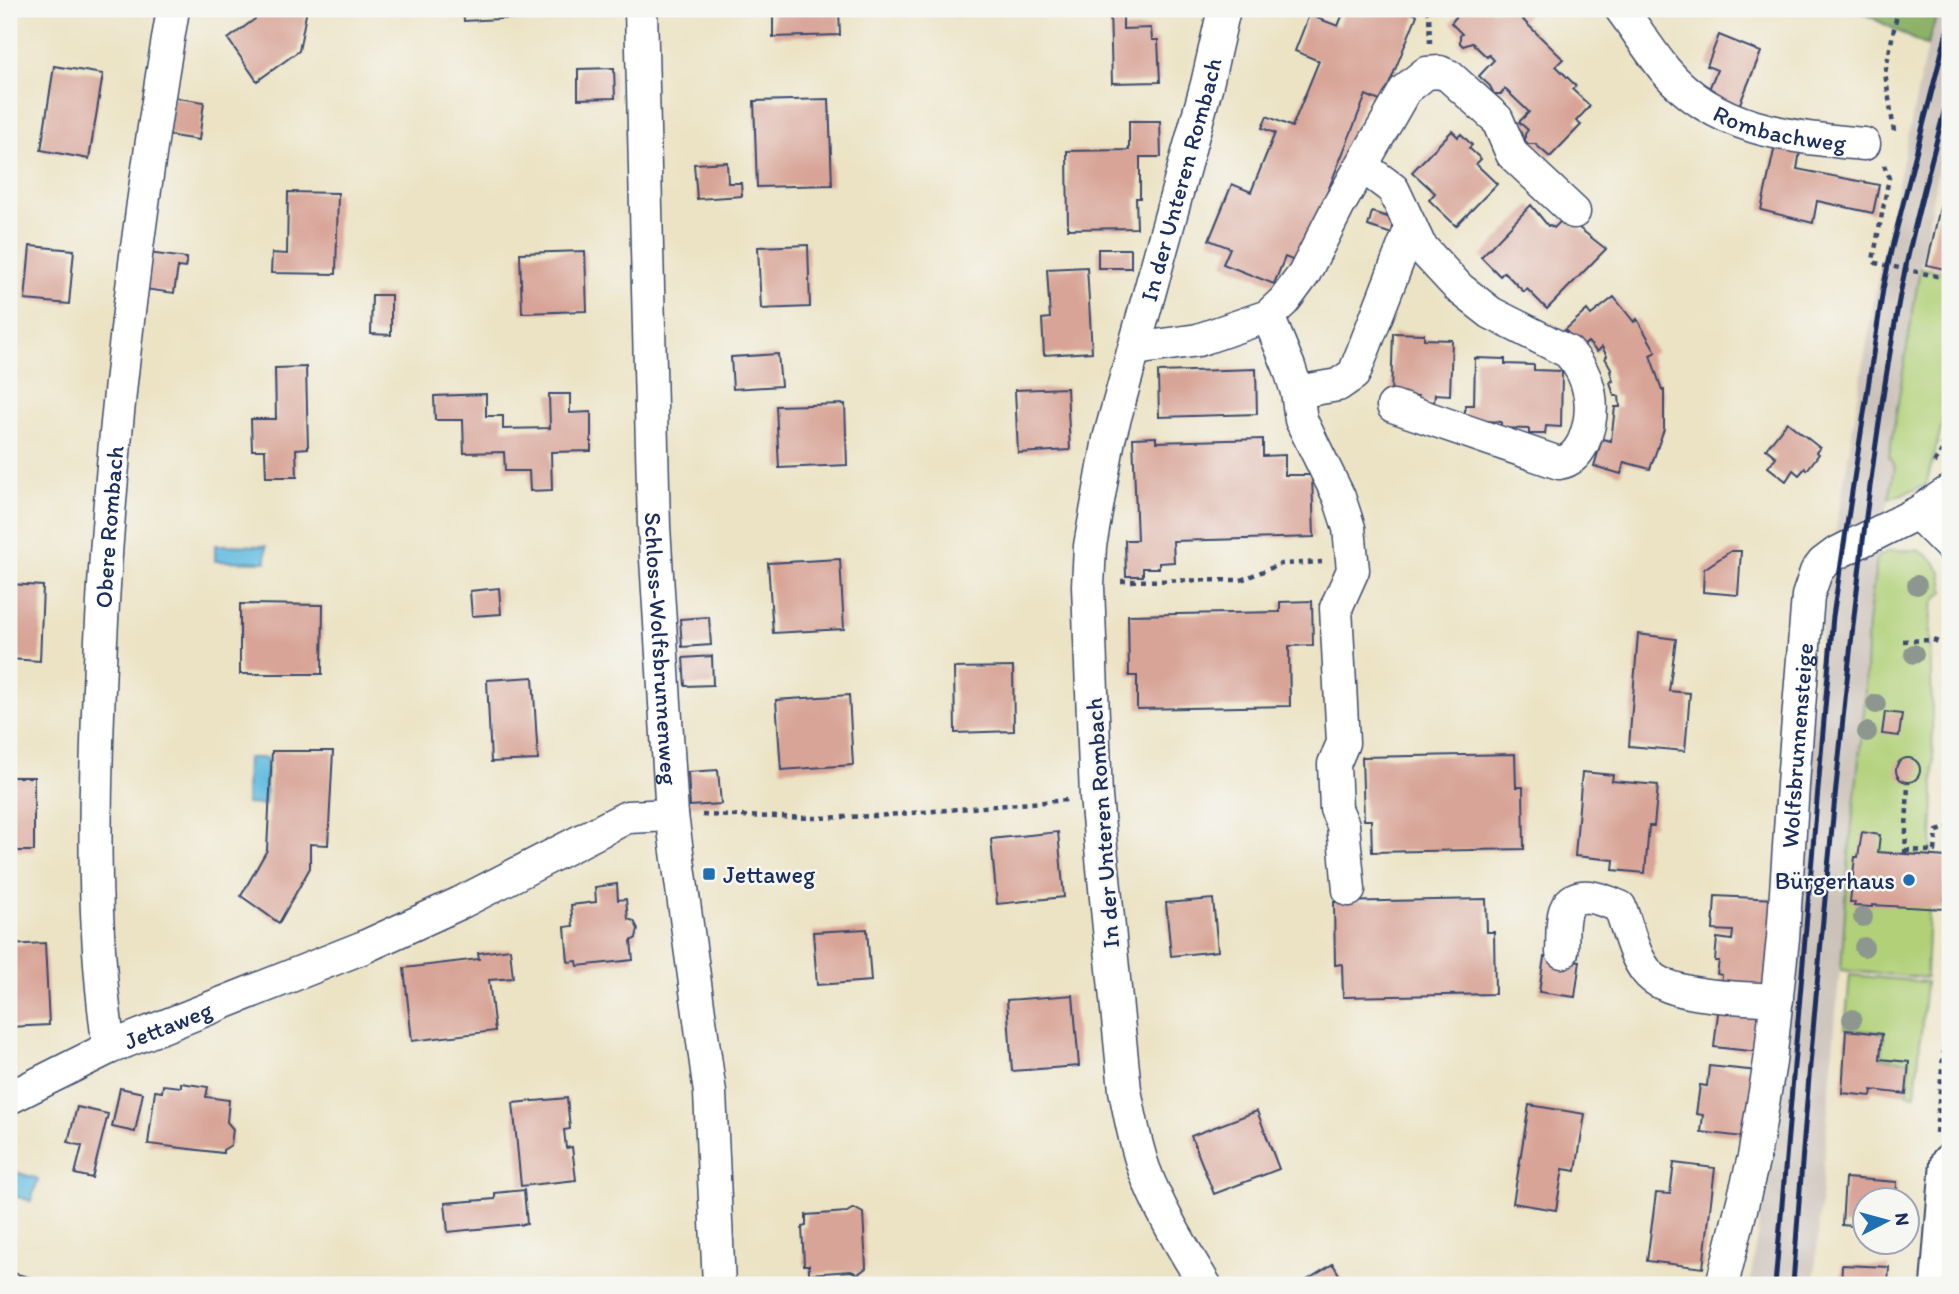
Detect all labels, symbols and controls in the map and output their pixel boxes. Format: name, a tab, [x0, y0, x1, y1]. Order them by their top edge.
street label: In der Unteren Rombach	[1133, 55, 1227, 304]
street label: Rombachweg	[1709, 98, 1848, 157]
street label: Obere Rombach	[88, 444, 129, 609]
street label: Schloss-Wolfsbrunnenweg	[639, 512, 685, 787]
street label: Wolfsbrunnensteige	[1774, 642, 1819, 849]
street label: In der Unteren Rombach	[1079, 697, 1125, 949]
place label: Jettaweg	[723, 860, 816, 889]
marker: Jettaweg	[701, 866, 717, 882]
place label: Bürgerhaus	[1775, 866, 1895, 895]
marker: Bürgerhaus	[1901, 872, 1917, 888]
street label: Jettaweg	[120, 994, 217, 1055]
north arrow	[1850, 1186, 1920, 1256]
text: N	[1890, 1212, 1915, 1227]

